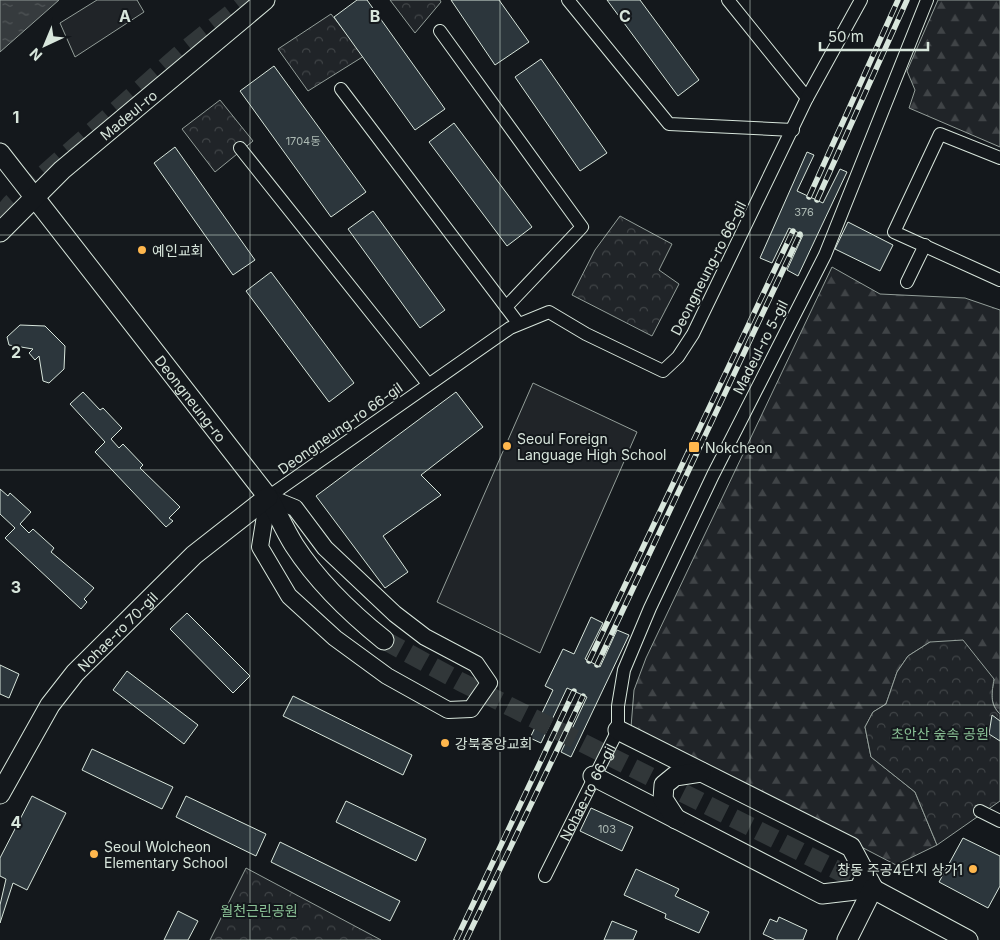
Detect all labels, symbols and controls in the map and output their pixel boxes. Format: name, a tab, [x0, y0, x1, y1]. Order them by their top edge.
text: A	[119, 6, 131, 26]
text: B	[370, 6, 380, 26]
text: C	[619, 6, 631, 26]
north arrow	[20, 20, 70, 70]
scale bar	[820, 20, 928, 52]
text: 50 m	[828, 27, 864, 46]
text: N	[26, 45, 45, 65]
street label: Madeul-ro	[96, 86, 160, 143]
text: 1	[13, 107, 19, 127]
house number: 1704동	[286, 134, 320, 148]
street label: Deongneung-ro 66-gil	[667, 198, 749, 338]
house number: 376	[794, 205, 814, 219]
place label: 예인교회	[152, 242, 204, 259]
marker: 예인교회	[136, 244, 148, 256]
street label: Madeul-ro 5-gil	[729, 297, 791, 397]
text: 2	[11, 342, 21, 362]
street label: Deongneung-ro	[152, 352, 230, 445]
street label: Deongneung-ro 66-gil	[274, 379, 406, 477]
place label: Seoul Foreign Language High School	[517, 430, 667, 463]
place label: Nokcheon	[705, 439, 772, 456]
marker: Seoul Foreign Language High School	[501, 440, 513, 452]
marker: Nokcheon	[687, 440, 701, 454]
text: 3	[11, 577, 21, 597]
street label: Nohae-ro 70-gil	[74, 588, 161, 674]
park label: 초안산 숲속 공원	[891, 725, 989, 742]
place label: 강북중앙교회	[455, 735, 532, 752]
marker: 강북중앙교회	[439, 737, 451, 749]
street label: Nohae-ro 66-gil	[556, 741, 618, 843]
text: 4	[11, 812, 22, 832]
house number: 103	[598, 822, 616, 836]
place label: Seoul Wolcheon Elementary School	[104, 838, 228, 871]
marker: Seoul Wolcheon Elementary School	[88, 848, 100, 860]
place label: 창동 주공4단지 상가1	[837, 861, 963, 878]
marker: 창동 주공4단지 상가1	[967, 863, 979, 875]
park label: 월천근린공원	[220, 902, 298, 919]

